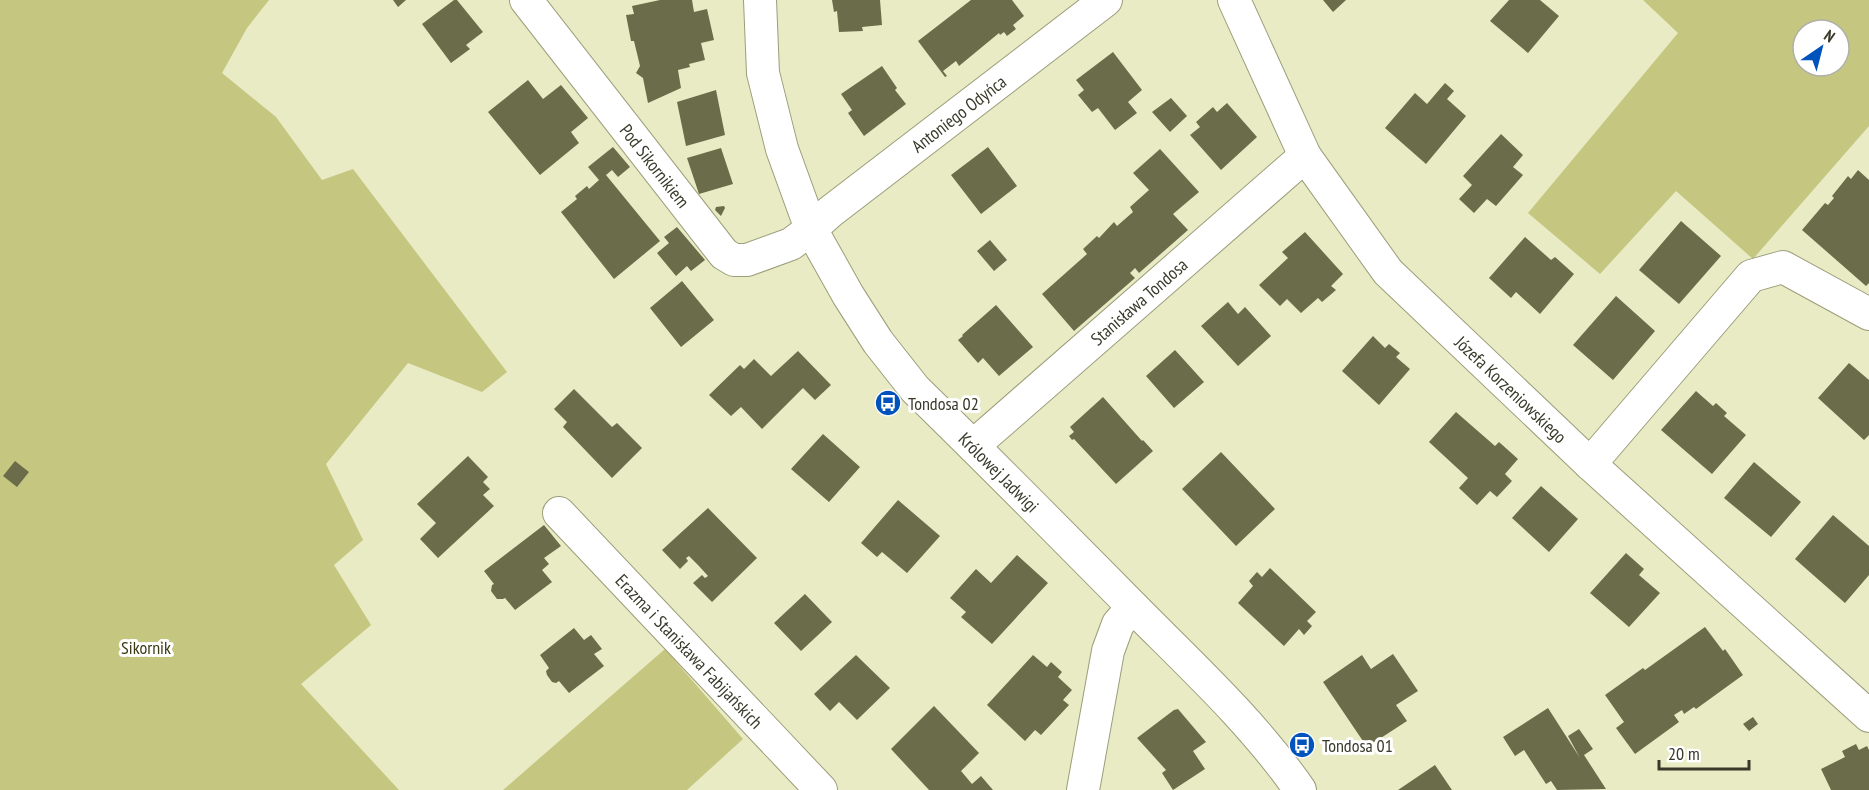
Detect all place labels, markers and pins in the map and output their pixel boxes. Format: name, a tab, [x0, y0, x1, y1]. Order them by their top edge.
bus stop icon: Tondosa 02	[873, 388, 903, 418]
place label: Tondosa 02	[908, 392, 979, 415]
bus stop icon: Tondosa 01	[1287, 730, 1317, 760]
place label: Tondosa 01	[1322, 734, 1393, 757]

